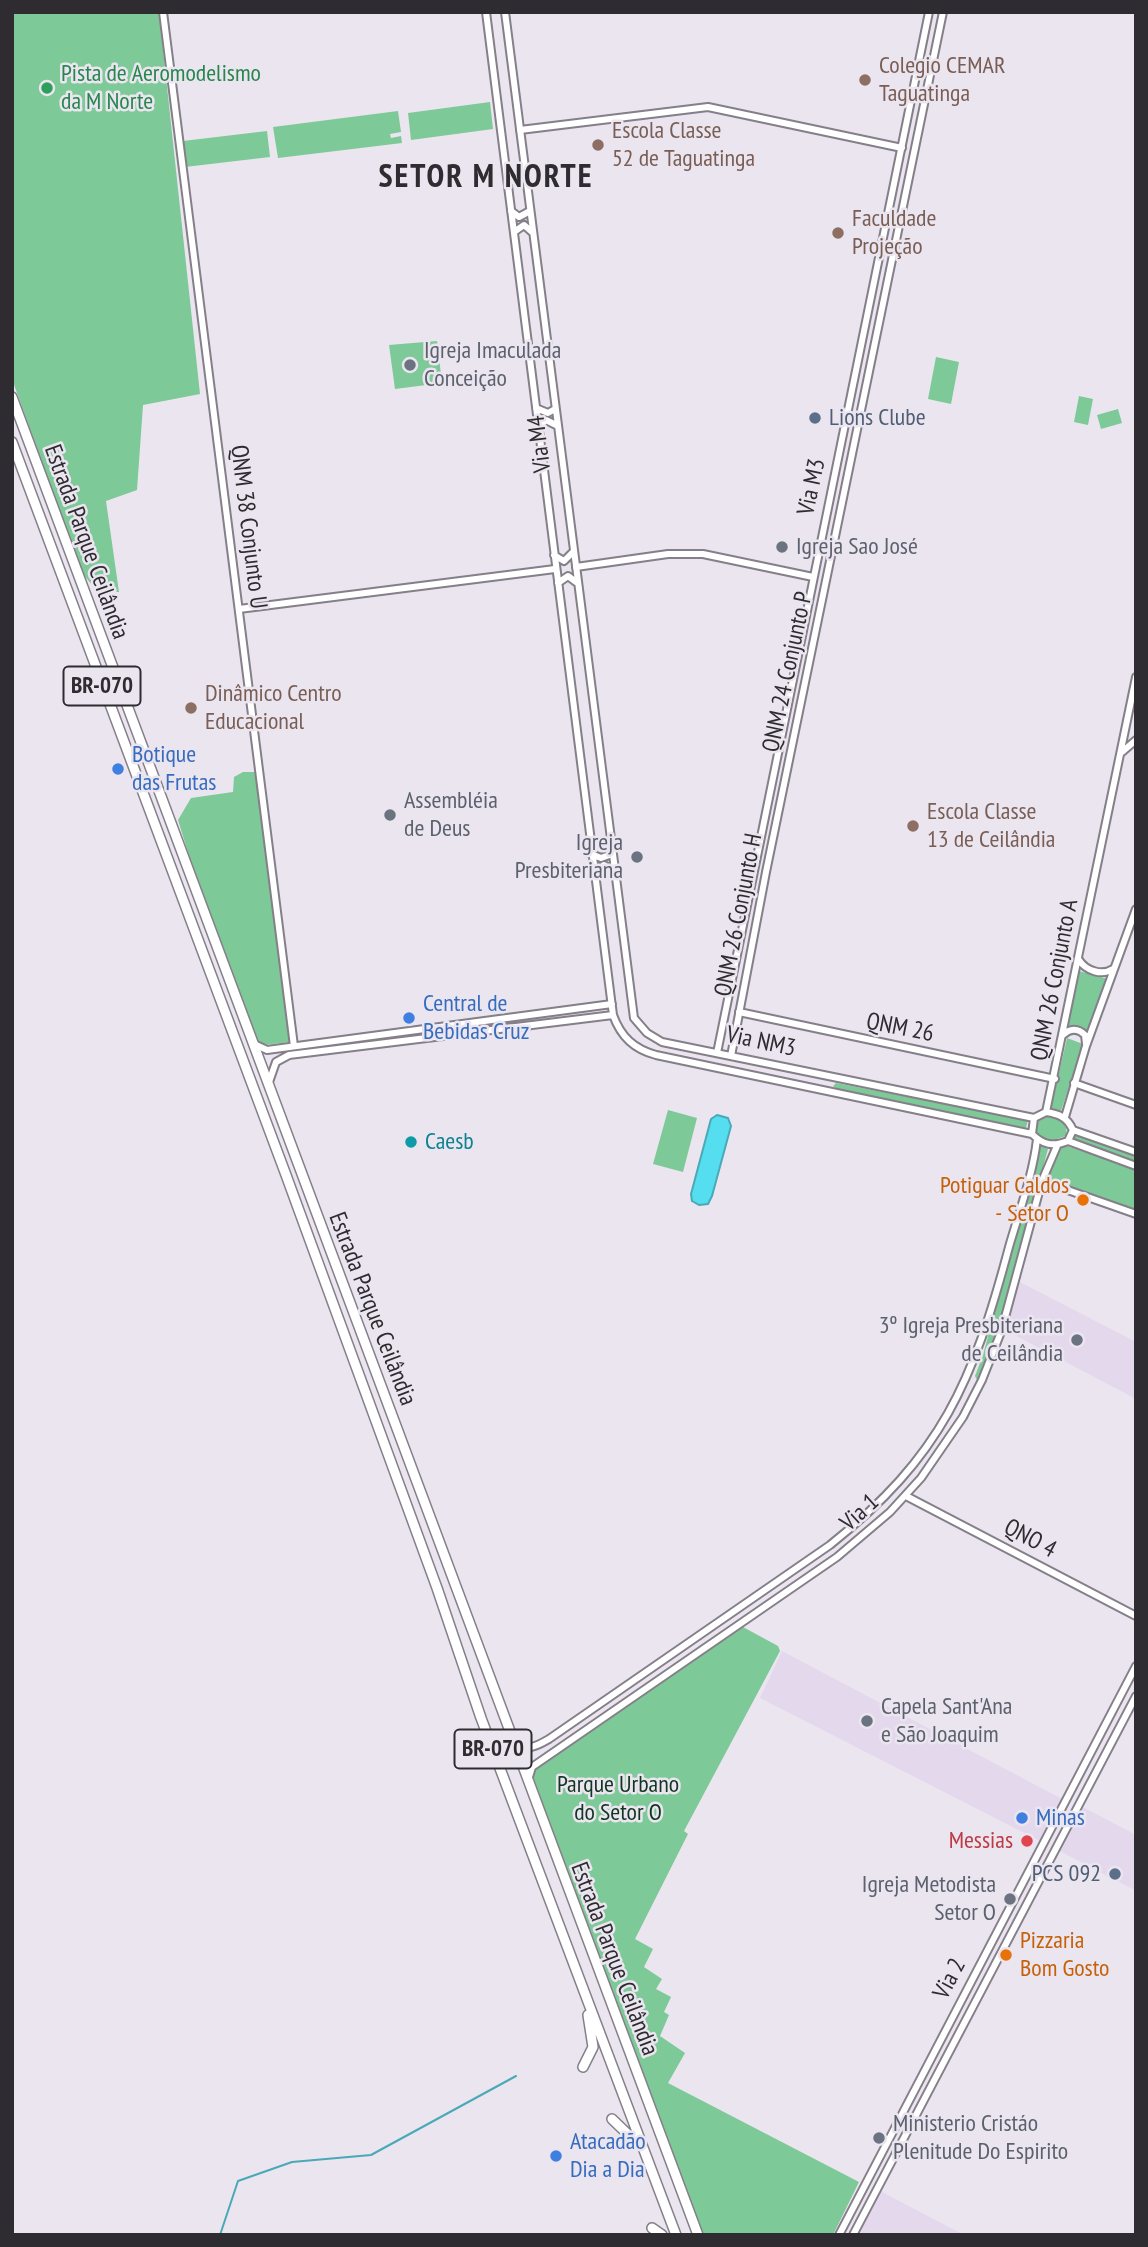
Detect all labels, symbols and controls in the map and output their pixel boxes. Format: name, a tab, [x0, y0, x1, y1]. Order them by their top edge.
place label: Colegio CEMAR Taguatinga	[879, 52, 1005, 108]
place label: Pista de Aeromodelismo da M Norte	[61, 60, 261, 116]
marker: Colegio CEMAR Taguatinga	[857, 72, 873, 88]
marker: Pista de Aeromodelismo da M Norte	[39, 80, 55, 96]
place label: Escola Classe 52 de Taguatinga	[612, 117, 755, 173]
marker: Escola Classe 52 de Taguatinga	[590, 137, 606, 153]
district label: SETOR M NORTE	[380, 159, 592, 197]
place label: Faculdade Projeção	[852, 205, 936, 261]
marker: Faculdade Projeção	[830, 225, 846, 241]
place label: Igreja Imaculada Conceição	[424, 337, 561, 393]
marker: Igreja Imaculada Conceição	[402, 357, 418, 373]
place label: Lions Clube	[829, 404, 926, 432]
marker: Lions Clube	[807, 410, 823, 426]
street label: Via M4	[522, 414, 558, 474]
street label: Estrada Parque Ceilândia	[37, 441, 135, 643]
street label: QNM 38 Conjunto U	[224, 443, 272, 611]
street label: Via M3	[792, 456, 832, 518]
place label: Igreja Sao José	[796, 533, 918, 561]
marker: Igreja Sao José	[774, 539, 790, 555]
street label: QNM 24 Conjunto P	[757, 589, 819, 755]
road number: BR-070	[64, 666, 140, 706]
place label: Dinâmico Centro Educacional	[205, 680, 342, 736]
marker: Dinâmico Centro Educacional	[183, 700, 199, 716]
place label: Botique das Frutas	[132, 741, 216, 797]
marker: Botique das Frutas	[110, 761, 126, 777]
place label: Assembléia de Deus	[404, 787, 498, 843]
place label: Escola Classe 13 de Ceilândia	[927, 798, 1055, 854]
marker: Assembléia de Deus	[382, 807, 398, 823]
marker: Escola Classe 13 de Ceilândia	[905, 818, 921, 834]
place label: Igreja Presbiteriana	[515, 829, 623, 885]
street label: QNM 26 Conjunto H	[709, 831, 769, 999]
marker: Igreja Presbiteriana	[629, 849, 645, 865]
street label: QNM 26 Conjunto A	[1025, 897, 1085, 1063]
place label: Central de Bebidas Cruz	[423, 990, 529, 1046]
street label: QNM 26	[864, 1007, 936, 1049]
marker: Central de Bebidas Cruz	[401, 1010, 417, 1026]
street label: Via NM3	[724, 1021, 798, 1063]
place label: Caesb	[425, 1128, 474, 1156]
marker: Caesb	[403, 1134, 419, 1150]
place label: Potiguar Caldos - Setor O	[940, 1172, 1069, 1228]
marker: Potiguar Caldos - Setor O	[1075, 1192, 1091, 1208]
street label: Estrada Parque Ceilândia	[322, 1208, 422, 1410]
place label: 3º Igreja Presbiteriana de Ceilândia	[879, 1312, 1063, 1368]
marker: 3º Igreja Presbiteriana de Ceilândia	[1069, 1332, 1085, 1348]
street label: Via 1	[835, 1488, 885, 1538]
street label: QNO 4	[999, 1513, 1061, 1565]
place label: Capela Sant'Ana e São Joaquim	[881, 1693, 1012, 1749]
marker: Capela Sant'Ana e São Joaquim	[859, 1713, 875, 1729]
road number: BR-070	[454, 1730, 532, 1768]
park label: Parque Urbano do Setor O	[557, 1771, 679, 1827]
place label: Minas	[1036, 1804, 1085, 1832]
marker: Minas	[1014, 1810, 1030, 1826]
place label: Messias	[949, 1827, 1013, 1855]
marker: Messias	[1019, 1833, 1035, 1849]
street label: Estrada Parque Ceilândia	[564, 1858, 664, 2060]
place label: PCS 092	[1032, 1860, 1101, 1888]
marker: PCS 092	[1107, 1866, 1123, 1882]
place label: Igreja Metodista Setor O	[862, 1871, 996, 1927]
marker: Igreja Metodista Setor O	[1002, 1891, 1018, 1907]
place label: Pizzaria Bom Gosto	[1020, 1927, 1109, 1983]
marker: Pizzaria Bom Gosto	[998, 1947, 1014, 1963]
street label: Via 2	[927, 1954, 973, 2004]
place label: Ministerio Cristáo Plenitude Do Espirito	[893, 2110, 1068, 2166]
place label: Atacadão Dia a Dia	[570, 2128, 646, 2184]
marker: Ministerio Cristáo Plenitude Do Espirito	[871, 2130, 887, 2146]
marker: Atacadão Dia a Dia	[548, 2148, 564, 2164]

